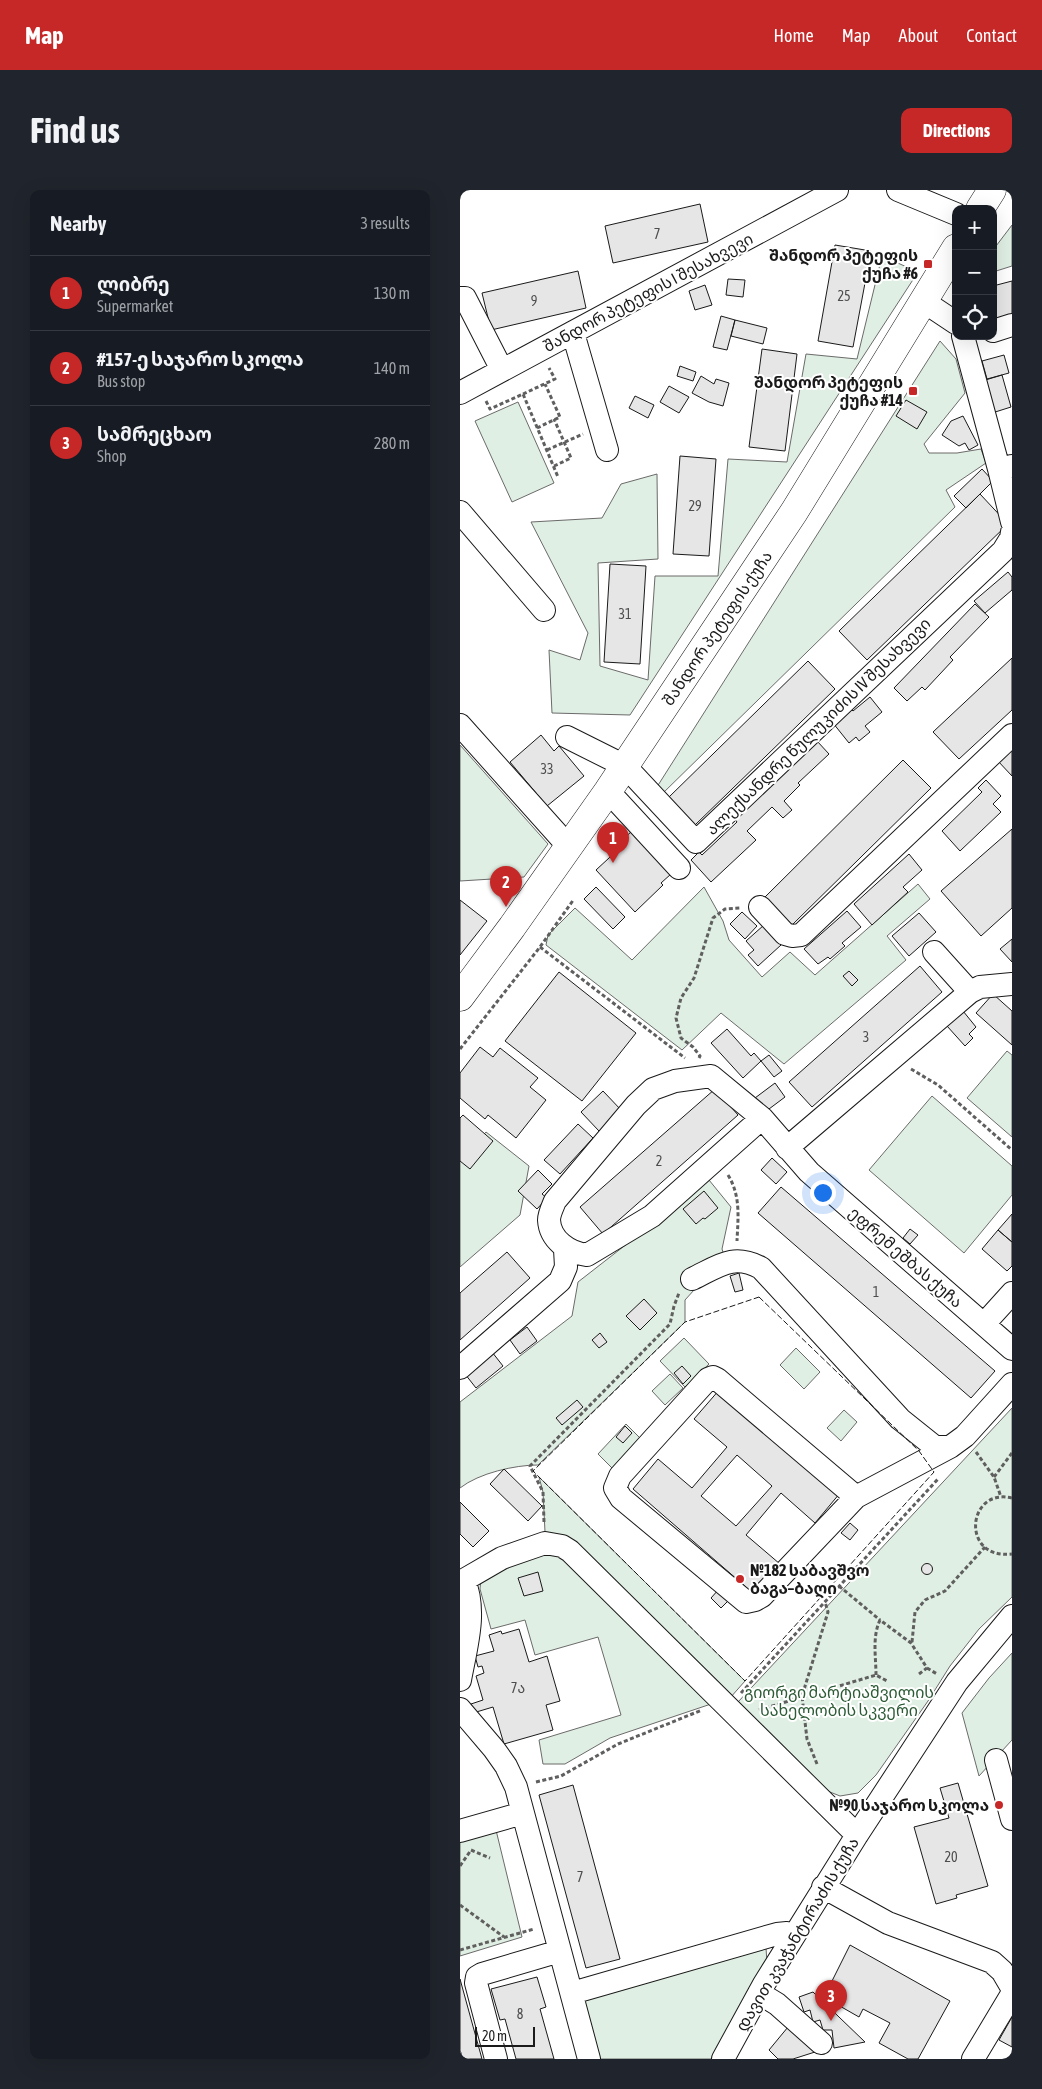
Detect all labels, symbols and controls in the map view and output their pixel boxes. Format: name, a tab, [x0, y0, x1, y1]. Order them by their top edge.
text: Map	[25, 22, 64, 49]
text: Home	[774, 25, 814, 46]
text: Map	[842, 25, 871, 46]
text: About	[899, 25, 938, 46]
text: Contact	[966, 25, 1017, 46]
button: Directions	[901, 108, 1012, 153]
text: Find us	[30, 110, 120, 150]
map controls	[952, 205, 997, 340]
button: +	[952, 205, 997, 250]
text: Nearby	[50, 211, 106, 235]
text: 3 results	[360, 214, 410, 232]
house number: 7	[654, 226, 660, 242]
street label: შანდორ პეტეფის I შესახვევი	[540, 229, 757, 357]
place label: შანდორ პეტეფის ქუჩა #6	[769, 246, 918, 283]
button: −	[952, 250, 997, 295]
marker: შანდორ პეტეფის ქუჩა #6	[922, 258, 934, 270]
text: ლიბრე	[97, 273, 170, 295]
text: 1	[62, 284, 70, 302]
text: 130 m	[374, 284, 410, 302]
house number: 25	[837, 288, 851, 304]
house number: 9	[531, 293, 537, 309]
button: locate	[952, 295, 997, 340]
text: Supermarket	[97, 297, 173, 315]
text: #157-ე საჯარო სკოლა	[97, 348, 304, 370]
text: 2	[62, 359, 70, 377]
text: 140 m	[374, 359, 410, 377]
text: Bus stop	[97, 372, 145, 390]
place label: შანდორ პეტეფის ქუჩა #14	[754, 373, 903, 410]
marker: შანდორ პეტეფის ქუჩა #14	[907, 385, 919, 397]
text: სამრეცხაო	[97, 423, 212, 445]
text: 3	[62, 434, 70, 452]
text: 280 m	[374, 434, 410, 452]
text: Shop	[97, 447, 127, 465]
house number: 29	[688, 498, 702, 514]
street label: შანდორ პეტეფის ქუჩა	[659, 547, 777, 710]
house number: 31	[618, 606, 632, 622]
street label: ალექსანდრე წულუკიძის IV შესახვევი	[702, 614, 935, 840]
house number: 33	[540, 761, 554, 777]
pin: 1	[597, 822, 629, 863]
pin: 2	[490, 866, 522, 907]
house number: 3	[863, 1029, 869, 1045]
house number: 2	[656, 1153, 662, 1169]
your location	[810, 1180, 836, 1206]
street label: ეფრემ ეშბას ქუჩა	[845, 1203, 966, 1312]
house number: 1	[873, 1284, 879, 1300]
place label: №182 საბავშვო ბაგა–ბაღი	[750, 1561, 870, 1599]
marker: №182 საბავშვო ბაგა–ბაღი	[734, 1573, 746, 1585]
house number: 7ა	[511, 1680, 525, 1696]
park label: გიორგი მარტიაშვილის სახელობის სკვერი	[744, 1683, 934, 1721]
place label: №90 საჯარო სკოლა	[829, 1796, 989, 1816]
marker: №90 საჯარო სკოლა	[993, 1799, 1005, 1811]
street label: დავით კვაჭანტირაძის ქუჩა	[732, 1834, 864, 2035]
house number: 20	[944, 1849, 958, 1865]
house number: 7	[577, 1869, 583, 1885]
pin: 3	[815, 1980, 847, 2021]
house number: 8	[517, 2006, 524, 2022]
scale bar	[475, 2024, 535, 2047]
text: 20 m	[482, 2028, 507, 2044]

